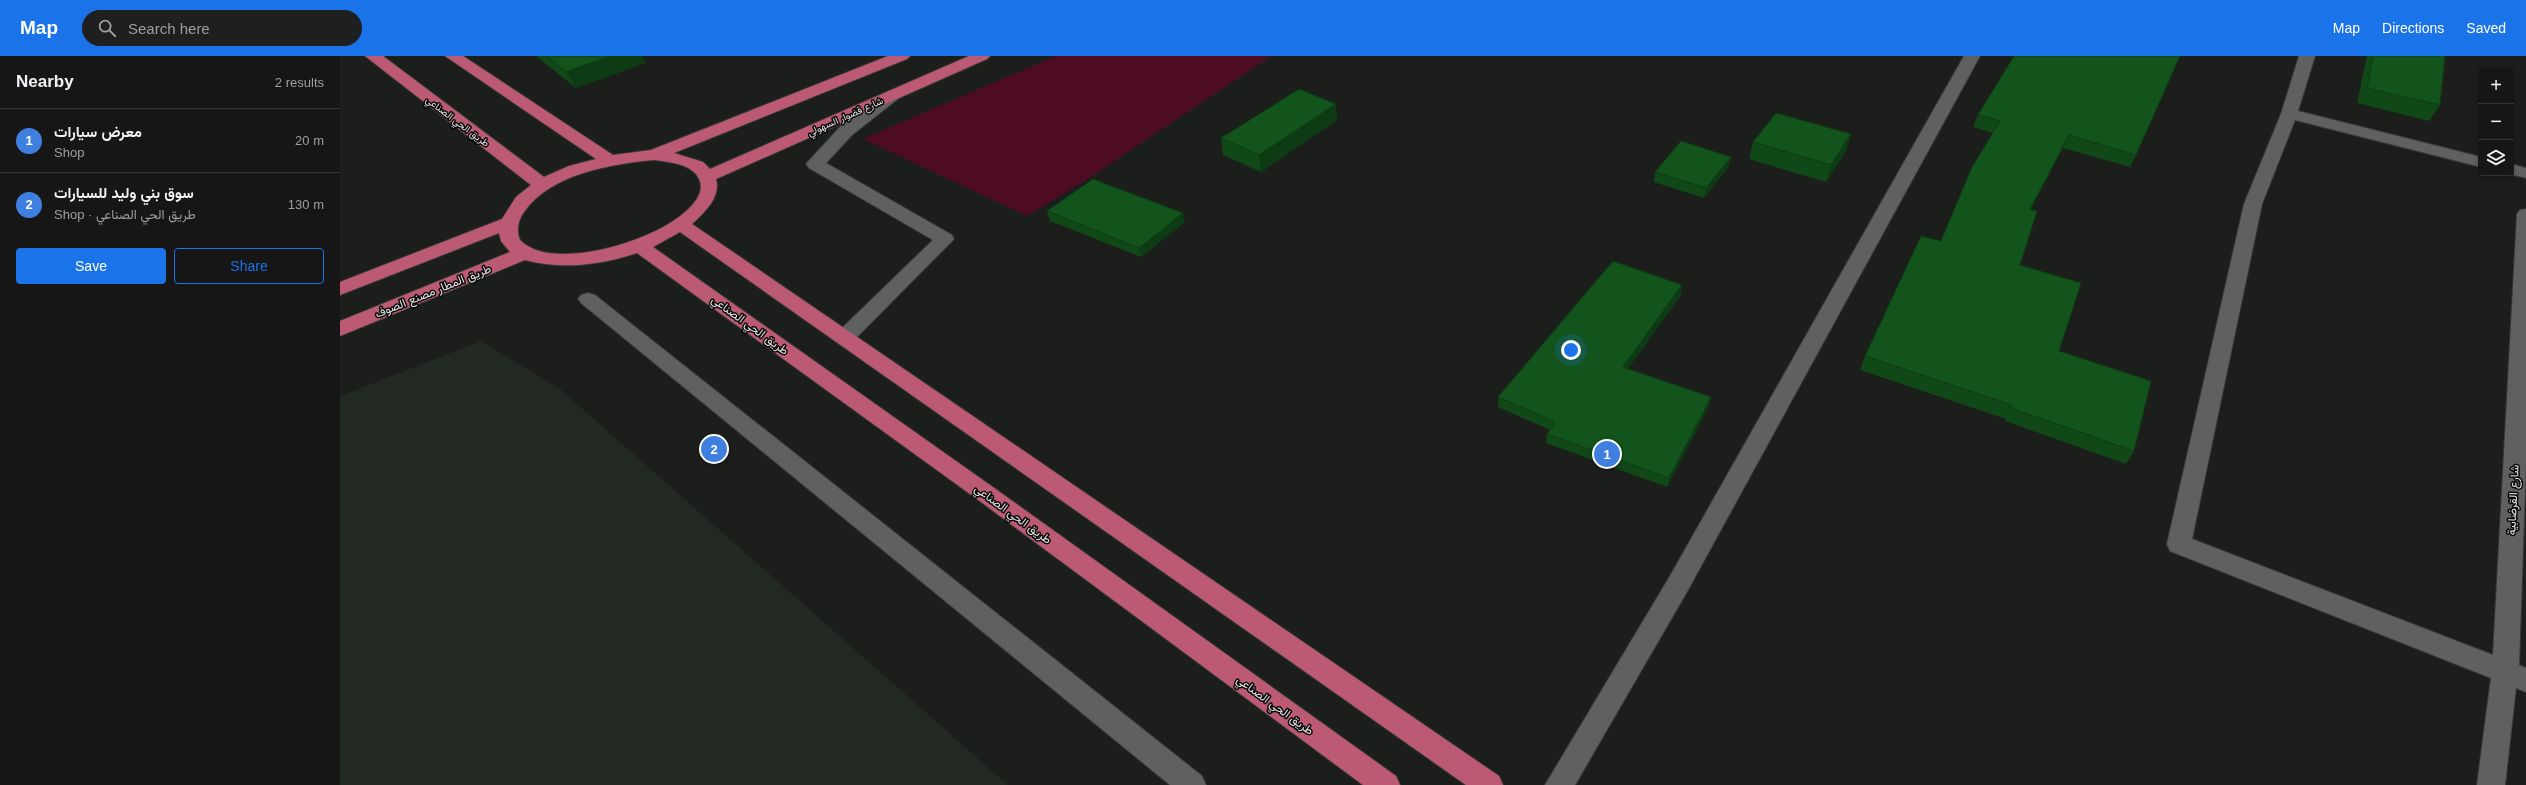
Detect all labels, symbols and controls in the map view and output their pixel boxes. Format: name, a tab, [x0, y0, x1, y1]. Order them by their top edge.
search box	[82, 10, 362, 46]
text: Map	[20, 17, 58, 38]
icon: search	[96, 17, 118, 39]
text: Search here	[128, 20, 210, 37]
text: Map	[2333, 20, 2360, 36]
text: Directions	[2382, 20, 2444, 36]
text: Saved	[2466, 20, 2506, 36]
map controls	[2478, 68, 2514, 176]
button: +	[2478, 68, 2514, 104]
text: Nearby	[16, 72, 74, 91]
text: 2 results	[275, 75, 324, 90]
street label: طريق الحي الصناعي	[422, 94, 492, 152]
street label: شارع قضوار السهولي	[806, 95, 886, 141]
button: −	[2478, 104, 2514, 140]
text: معرض سيارات	[54, 123, 142, 140]
text: 1	[25, 133, 33, 148]
text: 20 m	[295, 133, 324, 148]
button: layers	[2478, 140, 2514, 176]
text: Shop	[54, 145, 84, 160]
text: سوق بني وليد للسيارات	[54, 184, 194, 201]
text: 2	[25, 197, 33, 212]
text: 130 m	[288, 197, 324, 212]
text: Shop · طريق الحي الصناعي	[54, 207, 196, 222]
button: Save	[16, 248, 166, 284]
button: Share	[174, 248, 324, 284]
street label: طريق المطار مصنع الصوف	[373, 261, 494, 323]
street label: طريق الحي الصناعي	[707, 292, 792, 360]
your location	[1561, 340, 1581, 360]
pin: 2	[701, 434, 727, 464]
pin: 1	[1594, 439, 1620, 469]
street label: شارع القرضابية	[2504, 464, 2524, 536]
street label: طريق الحي الصناعي	[970, 481, 1055, 549]
street label: طريق الحي الصناعي	[1232, 672, 1317, 740]

